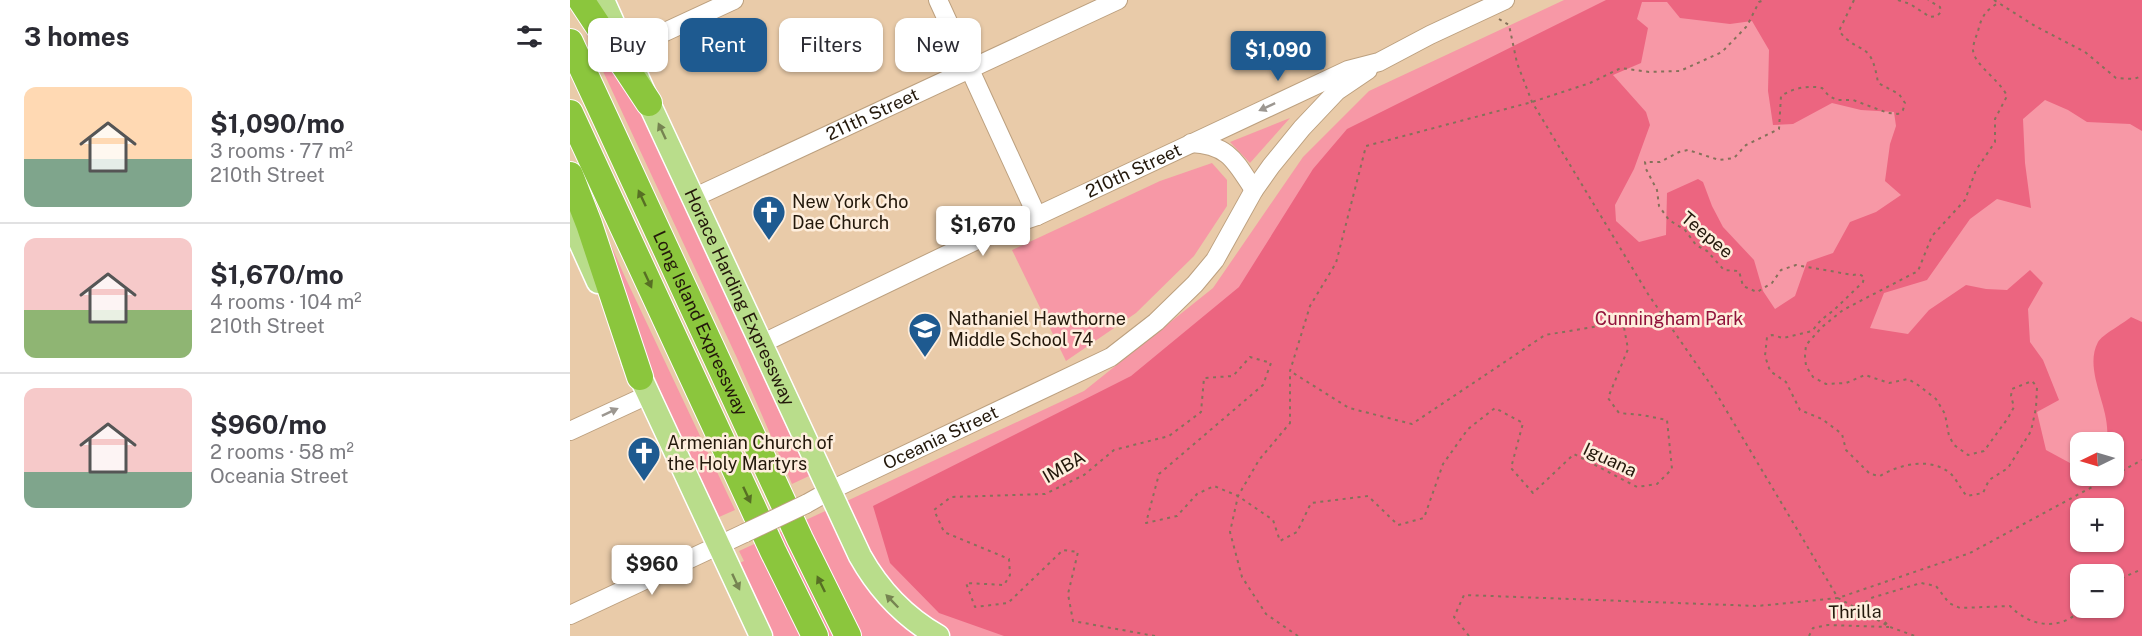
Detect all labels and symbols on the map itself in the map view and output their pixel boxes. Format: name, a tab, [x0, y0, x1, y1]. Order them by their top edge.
pin: $1,090	[1229, 31, 1327, 82]
street label: 211th Street	[823, 83, 922, 145]
one-way arrow	[1257, 102, 1275, 112]
one-way arrow	[658, 123, 667, 140]
street label: 210th Street	[1082, 139, 1185, 202]
street label: Horace Harding Expressway	[680, 185, 800, 409]
one-way arrow	[637, 189, 646, 206]
place label: New York Cho Dae Church	[792, 191, 908, 233]
church icon: New York Cho Dae Church	[751, 194, 787, 241]
pin: $1,670	[934, 206, 1032, 257]
street label: Teepee	[1677, 207, 1737, 262]
street label: Long Island Expressway	[649, 227, 753, 419]
one-way arrow	[643, 272, 652, 289]
place label: Nathaniel Hawthorne Middle School 74	[948, 308, 1126, 350]
park label: Cunningham Park	[1595, 308, 1743, 329]
school or university icon: Nathaniel Hawthorne Middle School 74	[907, 311, 943, 358]
street label: Oceania Street	[880, 401, 1001, 474]
one-way arrow	[601, 408, 618, 417]
place label: Armenian Church of the Holy Martyrs	[667, 432, 834, 474]
north arrow	[2070, 432, 2124, 486]
church icon: Armenian Church of the Holy Martyrs	[626, 435, 662, 482]
street label: Iguana	[1580, 438, 1640, 481]
street label: IMBA	[1039, 446, 1089, 487]
one-way arrow	[743, 487, 752, 504]
pin: $960	[616, 545, 688, 596]
one-way arrow	[732, 574, 741, 591]
one-way arrow	[817, 575, 826, 592]
one-way arrow	[885, 593, 899, 608]
street label: Thrilla	[1828, 601, 1882, 622]

